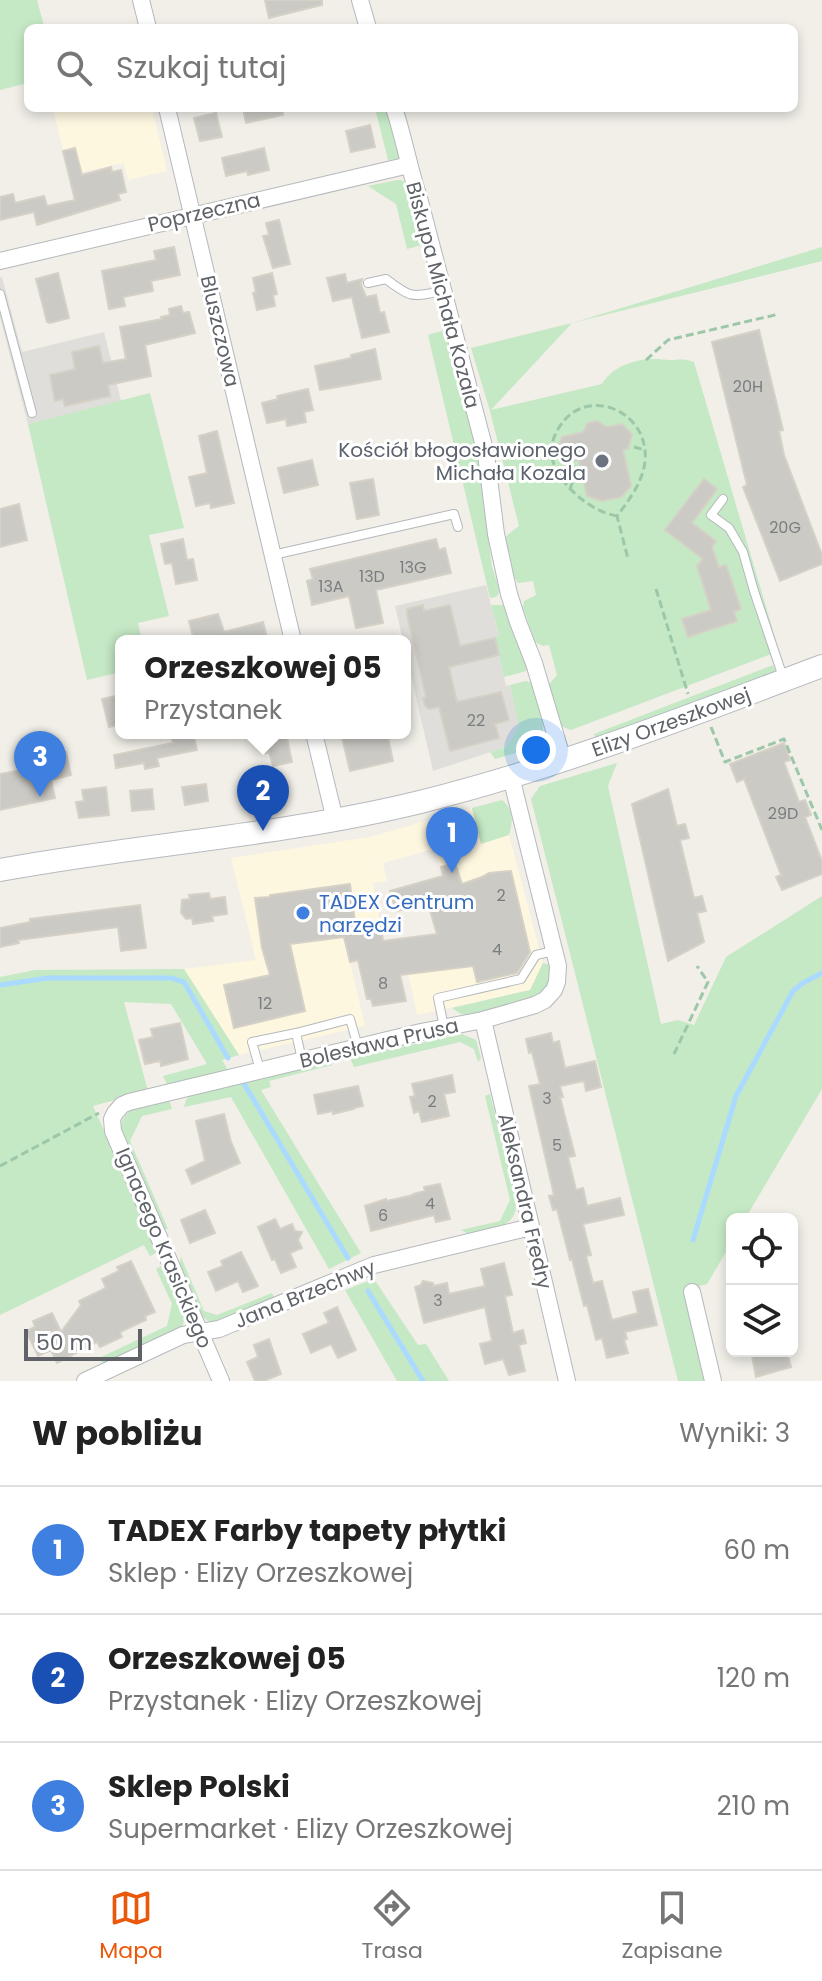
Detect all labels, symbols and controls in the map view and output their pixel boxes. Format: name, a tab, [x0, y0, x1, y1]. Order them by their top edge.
search box	[24, 24, 798, 112]
icon: search	[52, 46, 96, 90]
text: Szukaj tutaj	[116, 46, 286, 89]
street label: Biskupa Michała Kozala	[399, 179, 487, 411]
street label: Poprzeczna	[145, 185, 263, 239]
street label: Bluszczowa	[194, 273, 246, 389]
house number: 20H	[733, 375, 763, 398]
place label: Kościół błogosławionego Michała Kozala	[338, 436, 586, 487]
marker: Kościół błogosławionego Michała Kozala	[593, 452, 611, 470]
house number: 20G	[769, 516, 801, 539]
house number: 13G	[400, 556, 427, 579]
house number: 13D	[359, 565, 385, 588]
house number: 13A	[318, 575, 344, 598]
popup	[115, 635, 411, 739]
text: Orzeszkowej 05	[144, 646, 382, 689]
street label: Elizy Orzeszkowej	[588, 680, 754, 764]
text: Przystanek	[144, 692, 282, 728]
house number: 22	[467, 709, 485, 732]
your location	[516, 730, 556, 770]
pin: 3	[14, 731, 66, 797]
pin: 2	[237, 765, 289, 831]
house number: 29D	[768, 802, 798, 825]
pin: 1	[426, 807, 478, 873]
house number: 2	[496, 884, 506, 907]
place label: TADEX Centrum narzędzi	[319, 888, 474, 939]
marker: TADEX Centrum narzędzi	[294, 904, 312, 922]
house number: 4	[492, 938, 502, 961]
house number: 8	[378, 972, 388, 995]
house number: 12	[258, 992, 272, 1015]
street label: Bolesława Prusa	[297, 1011, 461, 1075]
house number: 3	[542, 1087, 552, 1110]
house number: 2	[427, 1090, 437, 1113]
street label: Aleksandra Fredry	[491, 1110, 559, 1292]
house number: 5	[552, 1134, 562, 1157]
street label: Ignacego Krasickiego	[109, 1143, 219, 1353]
house number: 4	[425, 1192, 435, 1215]
house number: 6	[378, 1204, 388, 1227]
map controls	[726, 1213, 798, 1357]
button: locate	[726, 1213, 798, 1285]
street label: Jana Brzechwy	[230, 1253, 380, 1335]
button: layers	[726, 1285, 798, 1357]
house number: 3	[433, 1289, 443, 1312]
scale bar	[24, 1325, 142, 1361]
text: 50 m	[36, 1327, 92, 1358]
text: W pobliżu	[32, 1409, 203, 1457]
text: Wyniki: 3	[679, 1415, 790, 1451]
text: TADEX Farby tapety płytki	[108, 1509, 506, 1552]
text: 1	[53, 1532, 63, 1568]
text: 60 m	[723, 1532, 790, 1568]
text: Sklep · Elizy Orzeszkowej	[108, 1555, 413, 1591]
text: Orzeszkowej 05	[108, 1637, 346, 1680]
text: 2	[51, 1660, 65, 1696]
text: 120 m	[717, 1660, 790, 1696]
text: Przystanek · Elizy Orzeszkowej	[108, 1683, 482, 1719]
text: Sklep Polski	[108, 1765, 290, 1808]
text: 3	[50, 1788, 66, 1824]
text: 210 m	[717, 1788, 790, 1824]
text: Supermarket · Elizy Orzeszkowej	[108, 1811, 513, 1847]
tab: Mapa	[99, 1886, 163, 1967]
tab: Trasa	[362, 1886, 423, 1967]
tab: Zapisane	[622, 1886, 723, 1967]

